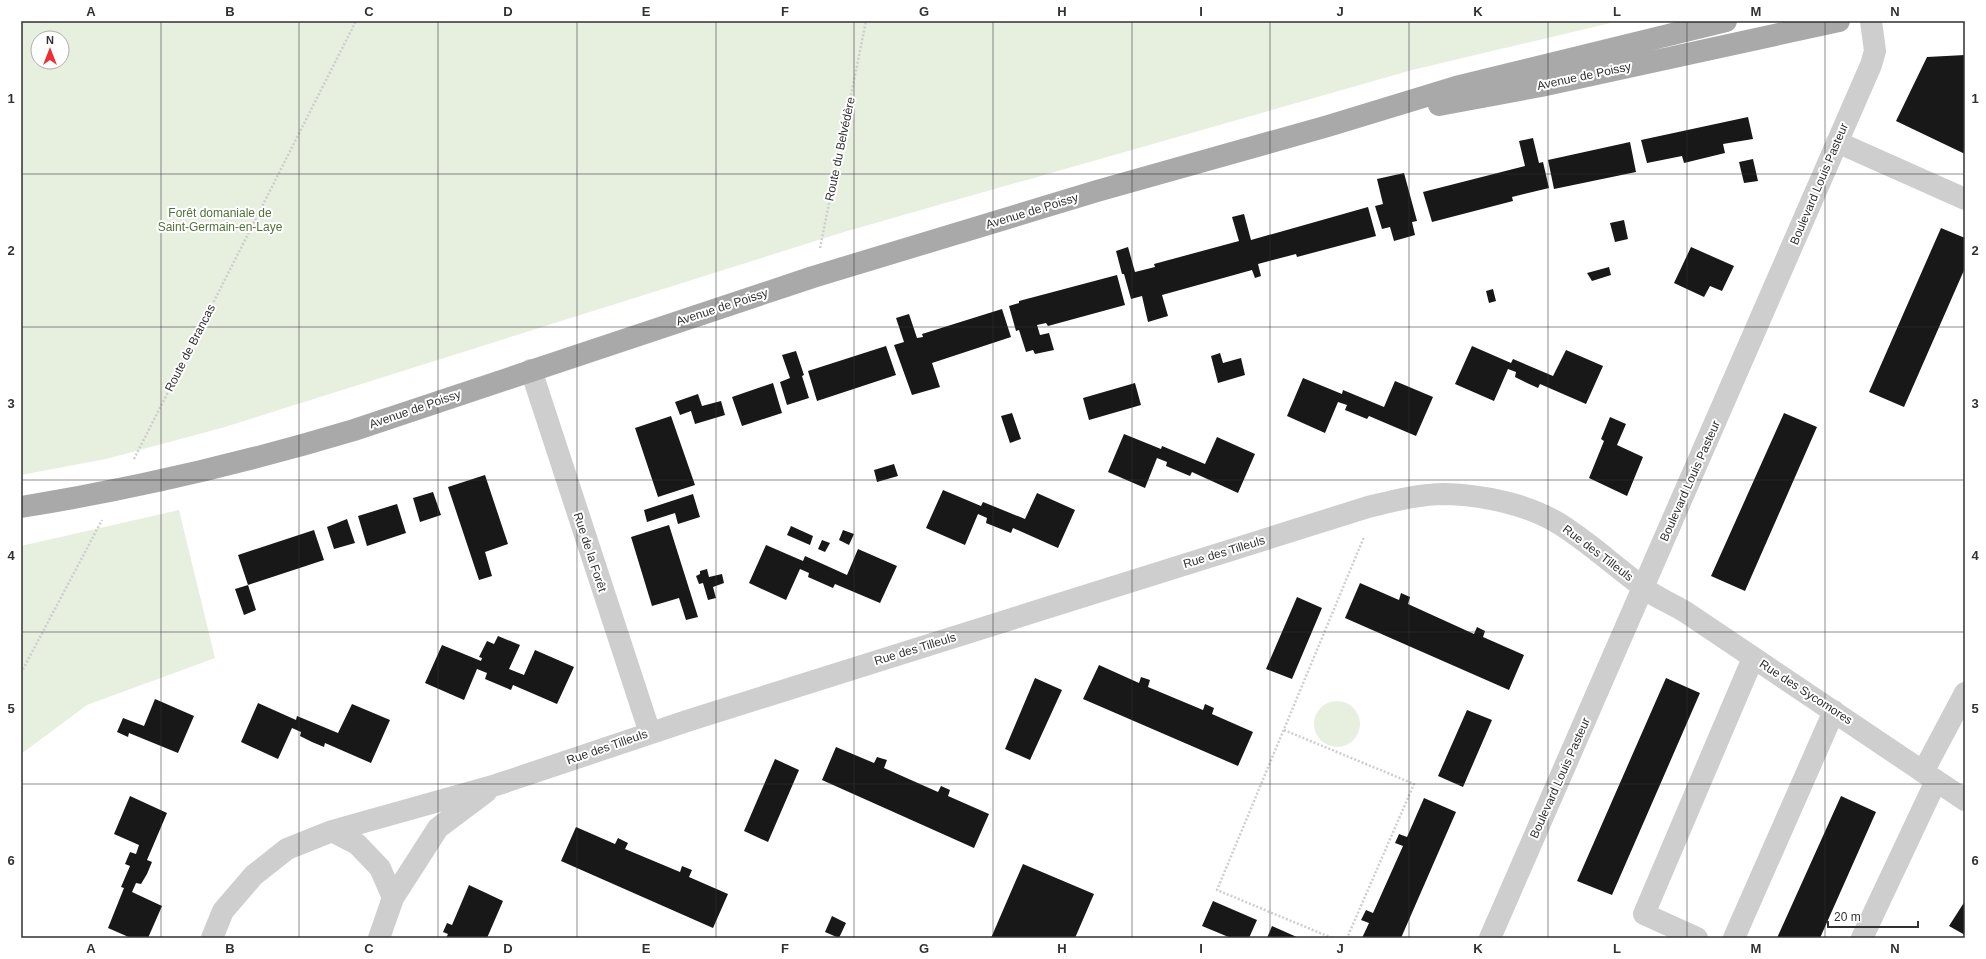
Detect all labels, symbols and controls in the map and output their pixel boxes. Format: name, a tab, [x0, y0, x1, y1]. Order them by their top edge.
text: A	[86, 4, 96, 19]
text: B	[225, 4, 235, 19]
text: C	[364, 4, 374, 19]
text: D	[503, 4, 513, 19]
text: E	[642, 4, 651, 19]
text: F	[781, 4, 789, 19]
text: G	[919, 4, 929, 19]
text: H	[1057, 4, 1067, 19]
text: I	[1199, 4, 1203, 19]
text: J	[1336, 4, 1344, 19]
text: K	[1473, 4, 1483, 19]
text: L	[1613, 4, 1621, 19]
text: M	[1751, 4, 1761, 19]
text: N	[1890, 4, 1900, 19]
north arrow	[30, 30, 70, 70]
text: N	[46, 34, 54, 46]
street label: Avenue de Poissy	[1536, 59, 1632, 93]
text: 1	[7, 91, 15, 106]
text: 1	[1971, 91, 1979, 106]
street label: Route du Belvédère	[822, 95, 858, 202]
street label: Boulevard Louis Pasteur	[1787, 121, 1851, 247]
street label: Avenue de Poissy	[984, 190, 1080, 232]
park label: Forêt domaniale de Saint-Germain-en-Laye	[158, 206, 283, 234]
text: 2	[7, 243, 15, 258]
text: 2	[1971, 243, 1979, 258]
street label: Avenue de Poissy	[674, 286, 770, 328]
street label: Route de Brancas	[162, 302, 218, 394]
street label: Avenue de Poissy	[367, 387, 463, 431]
text: 3	[7, 396, 15, 411]
text: 3	[1971, 396, 1979, 411]
street label: Boulevard Louis Pasteur	[1657, 418, 1723, 544]
street label: Rue de la Forêt	[571, 511, 610, 594]
street label: Rue des Tilleuls	[1560, 522, 1636, 584]
street label: Rue des Tilleuls	[1181, 533, 1267, 571]
text: 4	[7, 548, 15, 563]
text: 4	[1971, 548, 1979, 563]
street label: Rue des Tilleuls	[872, 630, 958, 668]
street label: Rue des Sycomores	[1757, 657, 1855, 727]
text: 5	[7, 701, 15, 716]
text: 5	[1971, 701, 1979, 716]
street label: Boulevard Louis Pasteur	[1527, 715, 1593, 841]
street label: Rue des Tilleuls	[565, 727, 649, 767]
text: 6	[7, 853, 15, 868]
text: 6	[1971, 853, 1979, 868]
scale bar	[1828, 903, 1918, 929]
text: 20 m	[1834, 910, 1861, 924]
text: A	[86, 941, 96, 956]
text: B	[225, 941, 235, 956]
text: C	[364, 941, 374, 956]
text: D	[503, 941, 513, 956]
text: E	[642, 941, 651, 956]
text: F	[781, 941, 789, 956]
text: G	[919, 941, 929, 956]
text: H	[1057, 941, 1067, 956]
text: I	[1199, 941, 1203, 956]
text: J	[1336, 941, 1344, 956]
text: K	[1473, 941, 1483, 956]
text: L	[1613, 941, 1621, 956]
text: M	[1751, 941, 1761, 956]
text: N	[1890, 941, 1900, 956]

